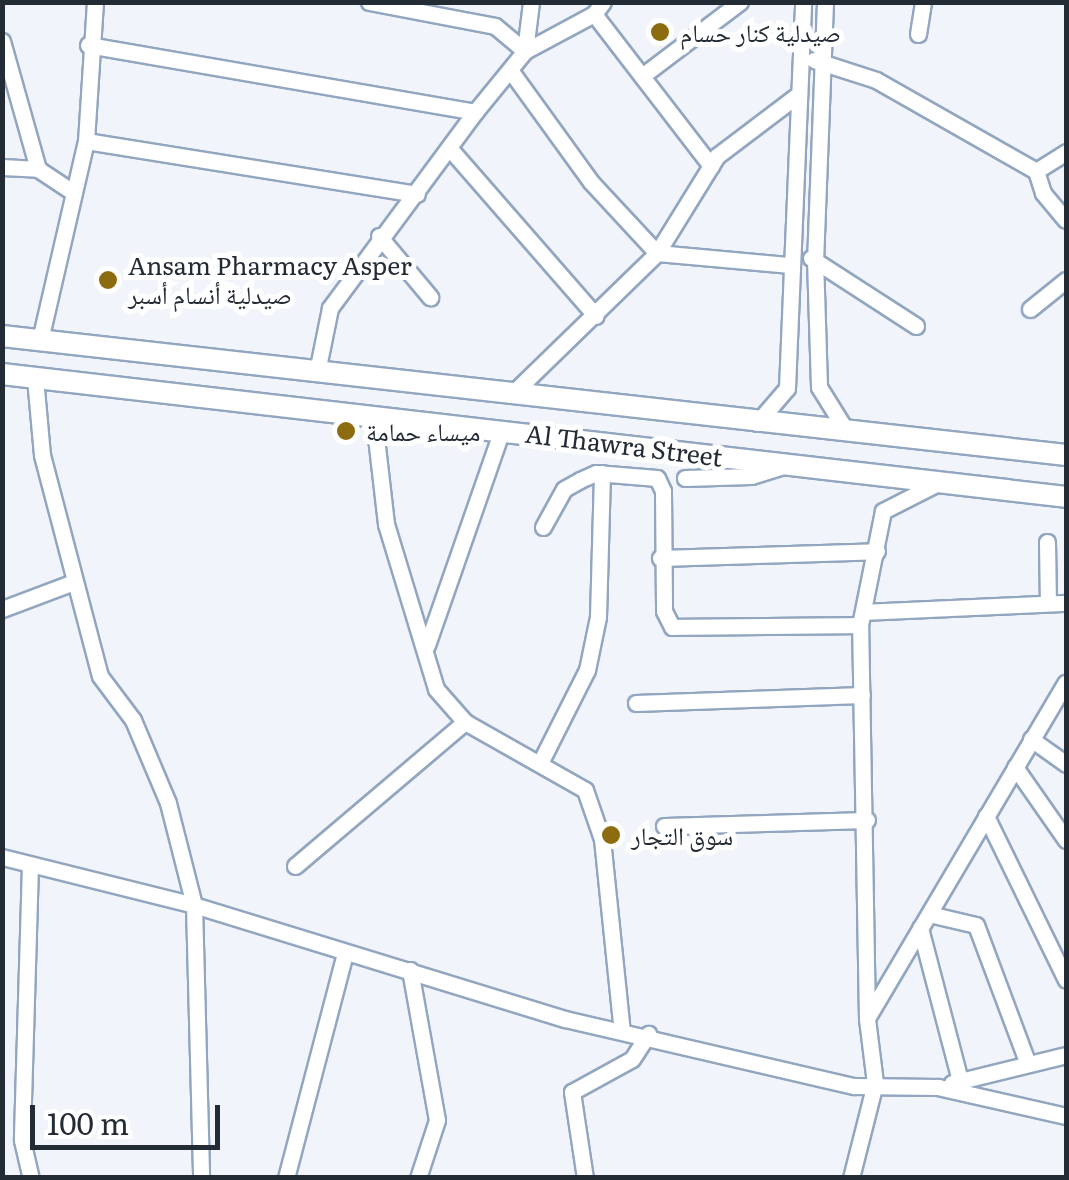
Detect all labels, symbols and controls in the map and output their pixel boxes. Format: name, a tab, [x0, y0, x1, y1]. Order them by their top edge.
place label: صيدلية كنار حسام	[680, 17, 841, 47]
marker: صيدلية كنار حسام	[649, 21, 671, 43]
place label: Ansam Pharmacy Asper صيدلية أنسام أسبر	[128, 251, 412, 310]
marker: Ansam Pharmacy Asper صيدلية أنسام أسبر	[97, 269, 119, 291]
place label: ميساء حمامة	[366, 416, 480, 446]
street label: Al Thawra Street	[524, 418, 724, 472]
marker: ميساء حمامة	[335, 420, 357, 442]
place label: سوق التجار	[631, 820, 733, 850]
marker: سوق التجار	[600, 824, 622, 846]
scale bar	[35, 1085, 225, 1147]
text: 100 m	[47, 1100, 129, 1144]

